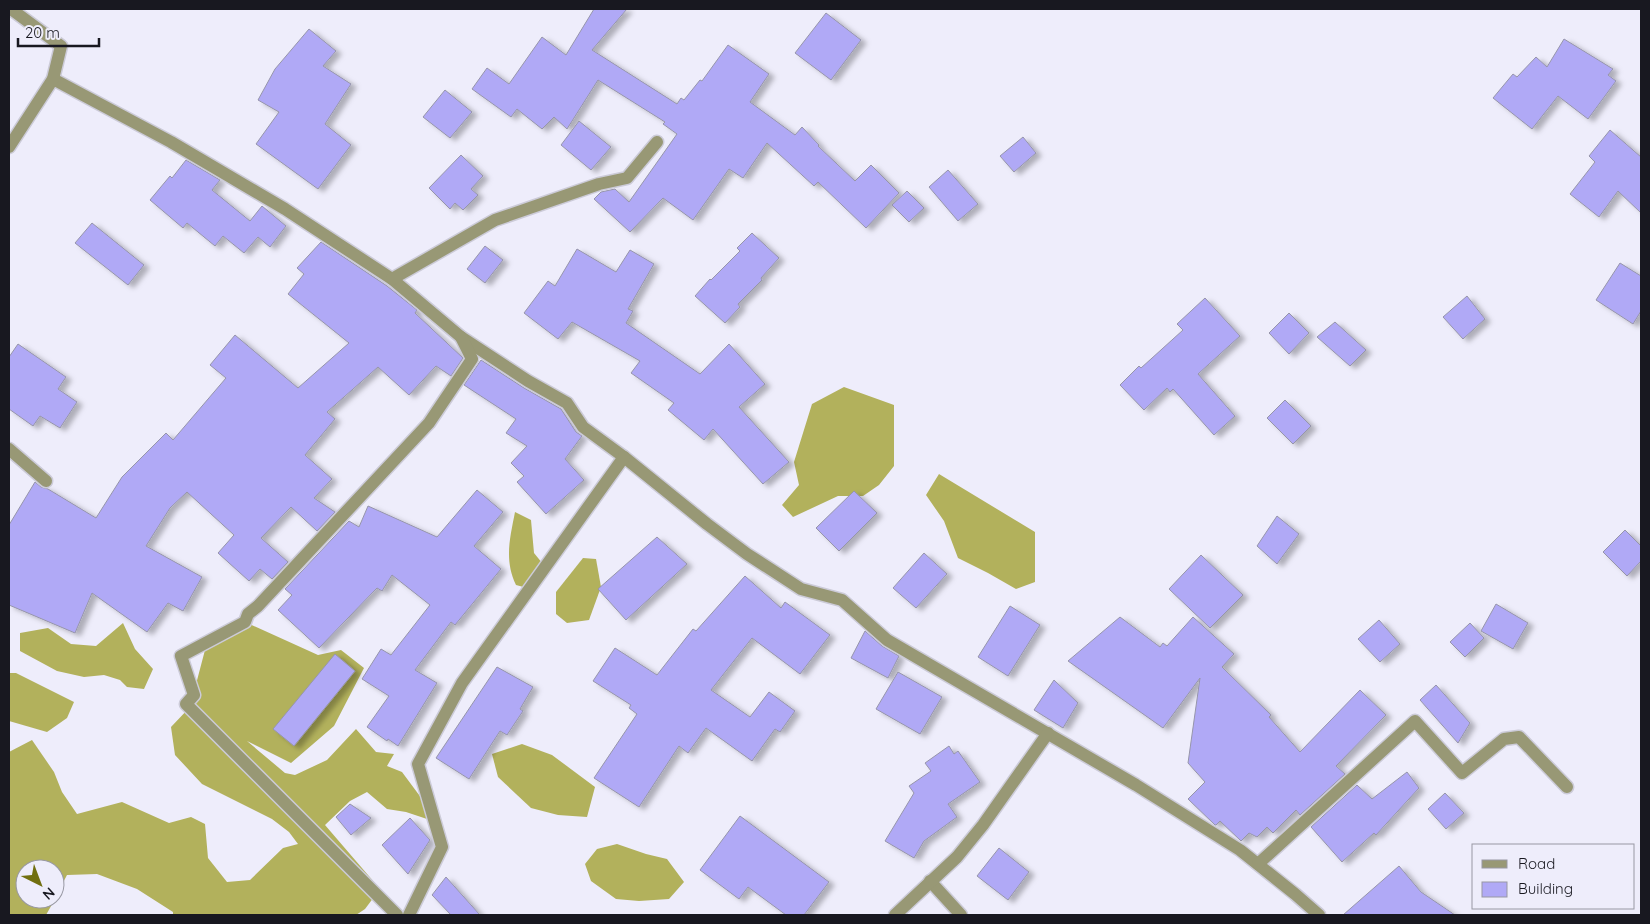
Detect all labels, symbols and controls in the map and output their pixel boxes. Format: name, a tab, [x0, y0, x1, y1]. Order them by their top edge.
scale bar	[18, 15, 99, 47]
text: 20 m	[25, 23, 60, 42]
legend	[1472, 844, 1635, 909]
text: Road	[1518, 854, 1555, 873]
north arrow	[15, 859, 65, 909]
text: Building	[1518, 879, 1573, 898]
text: N	[39, 884, 59, 904]

